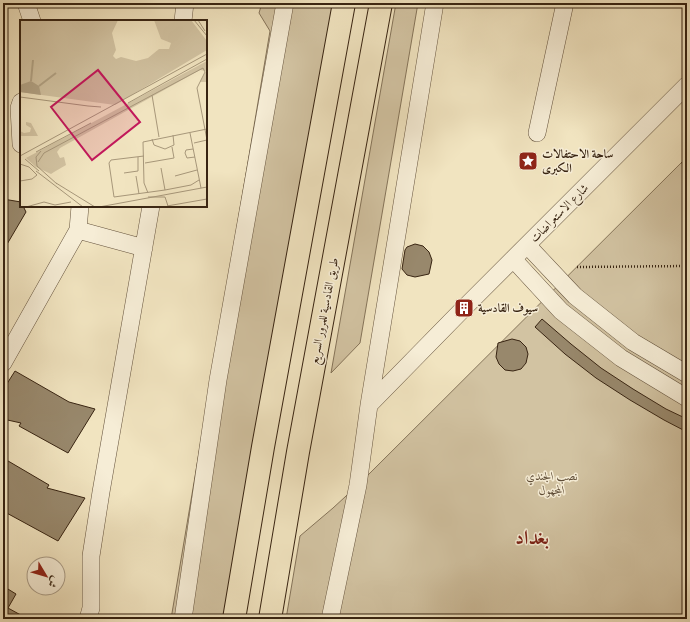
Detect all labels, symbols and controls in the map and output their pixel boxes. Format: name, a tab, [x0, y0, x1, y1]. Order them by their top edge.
inset map	[20, 20, 207, 207]
place label: ساحة الاحتفالات الكبرى	[542, 145, 613, 176]
place icon: ساحة الاحتفالات الكبرى	[517, 150, 539, 172]
street label: شارع الاستعراضات	[525, 179, 594, 248]
street label: طريق القادسية للمرور السريع	[305, 256, 345, 366]
building icon: سيوف القادسية	[453, 297, 475, 319]
place label: سيوف القادسية	[478, 299, 538, 316]
park label: نصب الجندي المجهول	[526, 467, 578, 498]
district label: بغداد	[515, 522, 549, 551]
north arrow	[26, 556, 66, 596]
text: ش	[44, 573, 64, 591]

